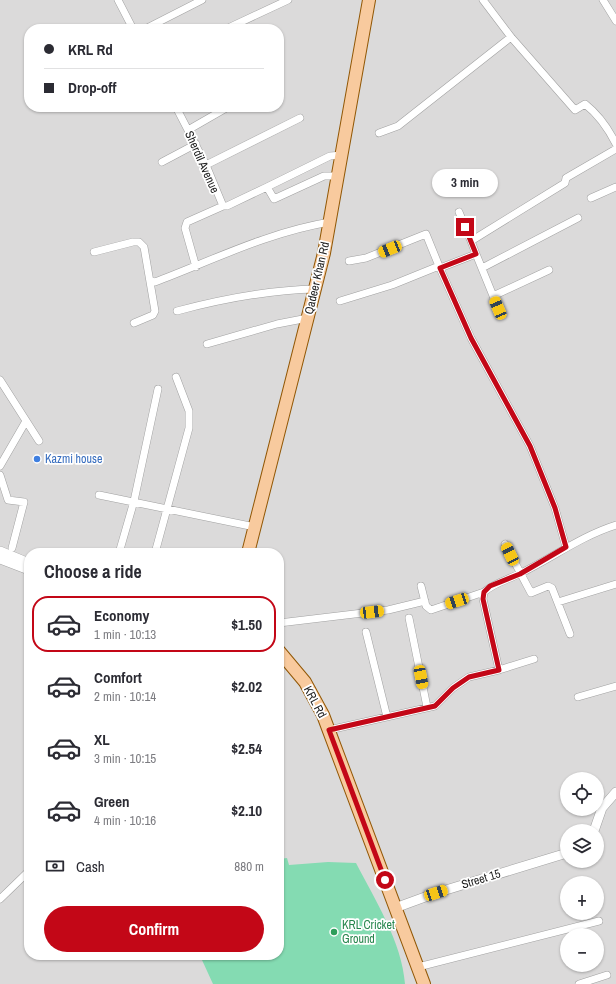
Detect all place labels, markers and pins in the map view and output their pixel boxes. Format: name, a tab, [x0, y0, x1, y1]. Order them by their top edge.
place label: Kazmi house	[45, 451, 102, 467]
marker: Kazmi house	[32, 454, 42, 464]
place label: KRL Cricket Ground	[342, 917, 395, 947]
marker: KRL Cricket Ground	[329, 927, 339, 937]

